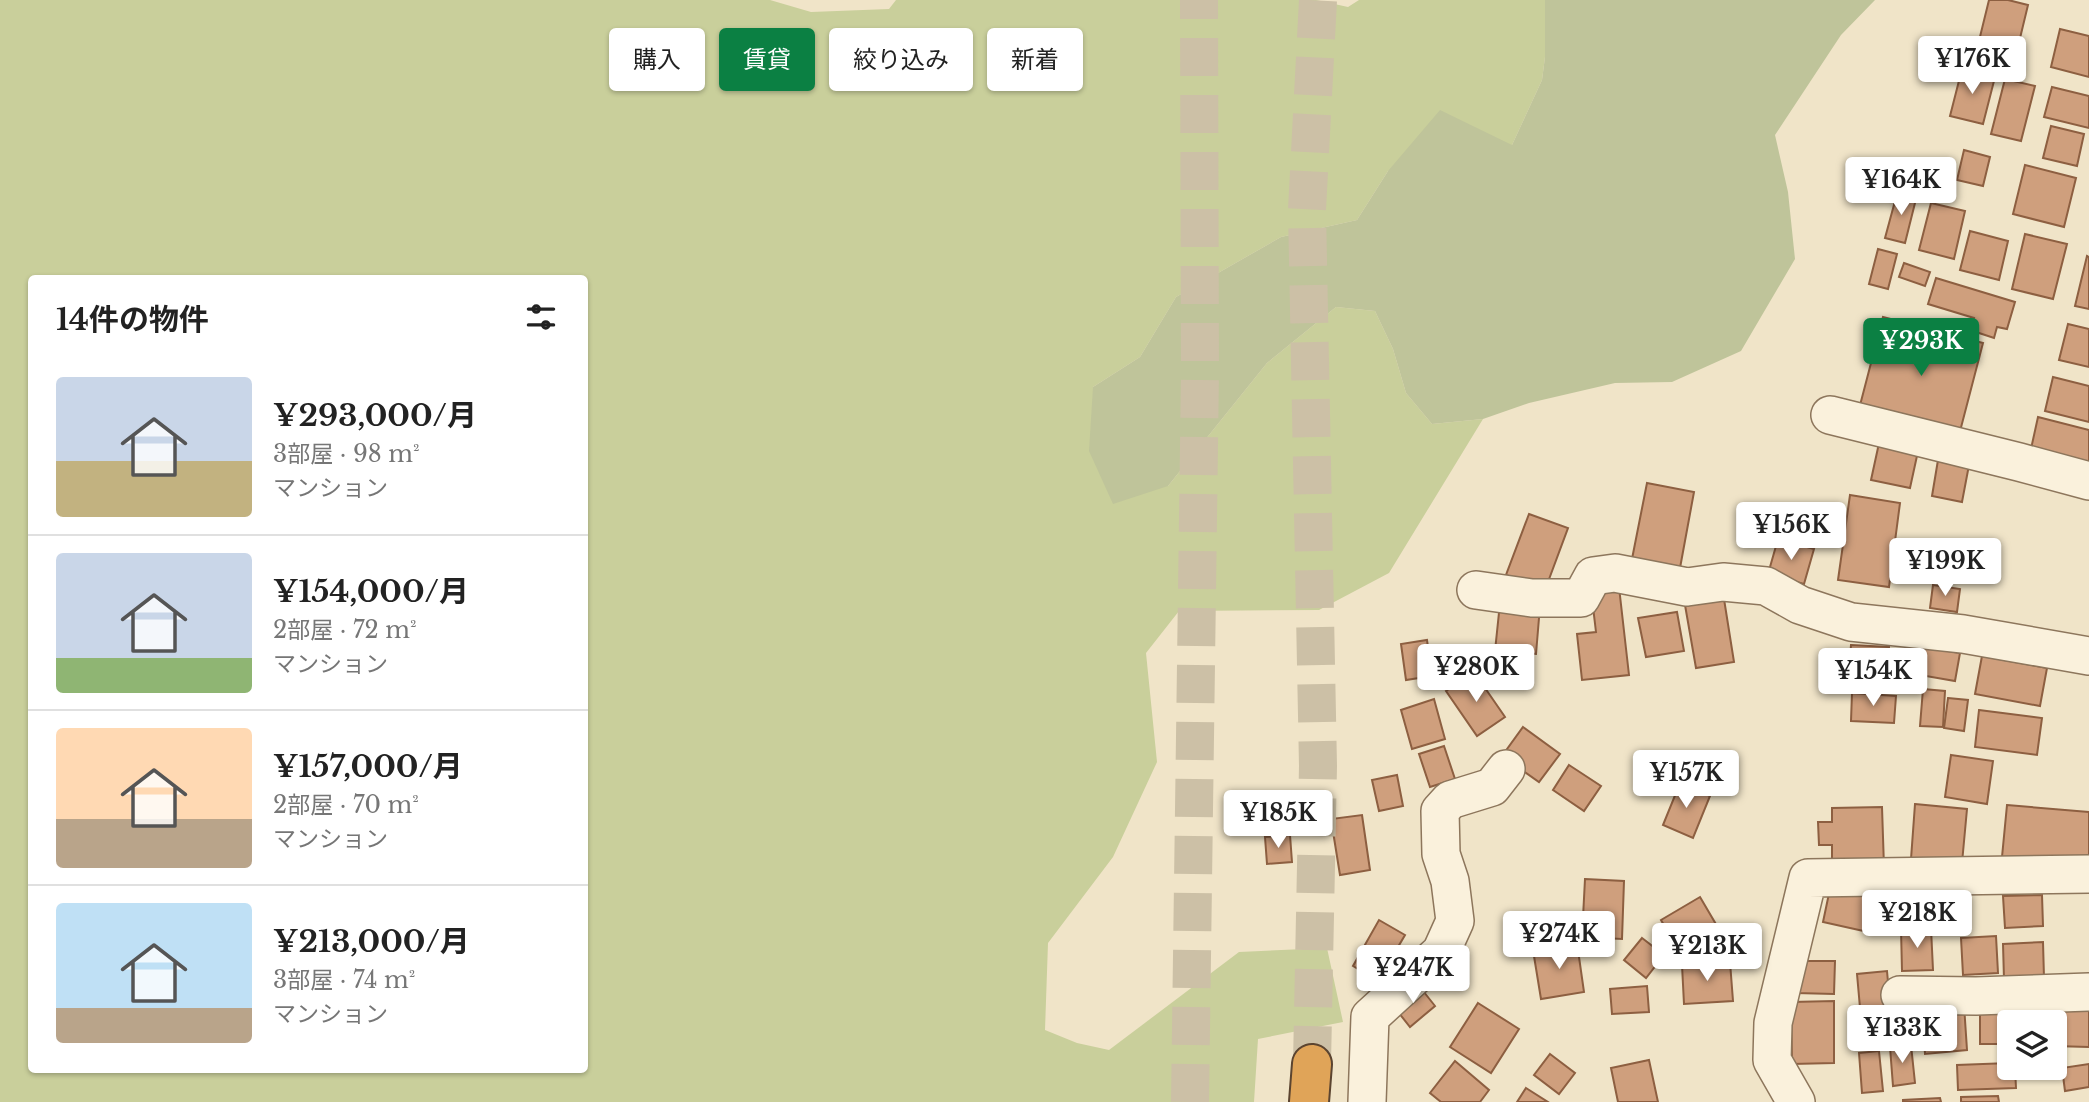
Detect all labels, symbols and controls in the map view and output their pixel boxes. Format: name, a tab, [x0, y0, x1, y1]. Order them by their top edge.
chip: 購入	[609, 28, 705, 91]
chip: 賃貸	[719, 28, 815, 91]
chip: 絞り込み	[829, 28, 973, 91]
chip: 新着	[987, 28, 1083, 91]
pin: ¥176K	[1923, 36, 2021, 96]
text: ¥176K	[1934, 45, 2010, 73]
pin: ¥164K	[1852, 158, 1950, 217]
text: ¥164K	[1861, 166, 1941, 194]
icon: filters	[522, 298, 560, 336]
text: 14件の物件	[56, 301, 209, 338]
pin: ¥293K	[1872, 318, 1970, 378]
text: ¥293K	[1879, 327, 1963, 355]
text: ¥293,000/月	[273, 397, 477, 434]
icon: home	[112, 405, 196, 489]
text: 3部屋 · 98 m²	[273, 440, 420, 468]
text: マンション	[273, 474, 388, 502]
pin: ¥156K	[1742, 503, 1840, 562]
text: ¥156K	[1752, 511, 1830, 539]
pin: ¥199K	[1896, 538, 1994, 598]
text: ¥199K	[1905, 547, 1985, 575]
text: ¥154,000/月	[273, 573, 469, 610]
icon: home	[112, 581, 196, 665]
text: 2部屋 · 72 m²	[273, 616, 416, 644]
pin: ¥280K	[1427, 644, 1525, 704]
pin: ¥154K	[1824, 648, 1922, 708]
text: マンション	[273, 650, 388, 678]
text: ¥280K	[1433, 653, 1519, 681]
text: ¥154K	[1834, 657, 1912, 685]
text: ¥157,000/月	[273, 748, 463, 785]
pin: ¥157K	[1637, 750, 1735, 810]
icon: home	[112, 756, 196, 840]
text: ¥157K	[1649, 759, 1723, 787]
pin: ¥185K	[1229, 790, 1327, 850]
text: 2部屋 · 70 m²	[273, 791, 419, 819]
text: ¥185K	[1240, 799, 1316, 827]
text: マンション	[273, 825, 388, 853]
pin: ¥218K	[1868, 890, 1966, 950]
text: ¥218K	[1878, 899, 1956, 927]
pin: ¥274K	[1510, 912, 1608, 971]
text: ¥274K	[1519, 920, 1599, 948]
text: ¥213,000/月	[273, 923, 470, 960]
pin: ¥213K	[1658, 923, 1756, 983]
icon: home	[112, 931, 196, 1015]
text: ¥213K	[1668, 932, 1746, 960]
pin: ¥247K	[1364, 946, 1462, 1005]
text: ¥247K	[1373, 954, 1453, 982]
text: 3部屋 · 74 m²	[273, 966, 415, 994]
text: マンション	[273, 1000, 388, 1028]
pin: ¥133K	[1853, 1006, 1951, 1065]
map controls	[1997, 1010, 2067, 1080]
button: layers	[1997, 1010, 2067, 1080]
text: ¥133K	[1863, 1014, 1941, 1042]

